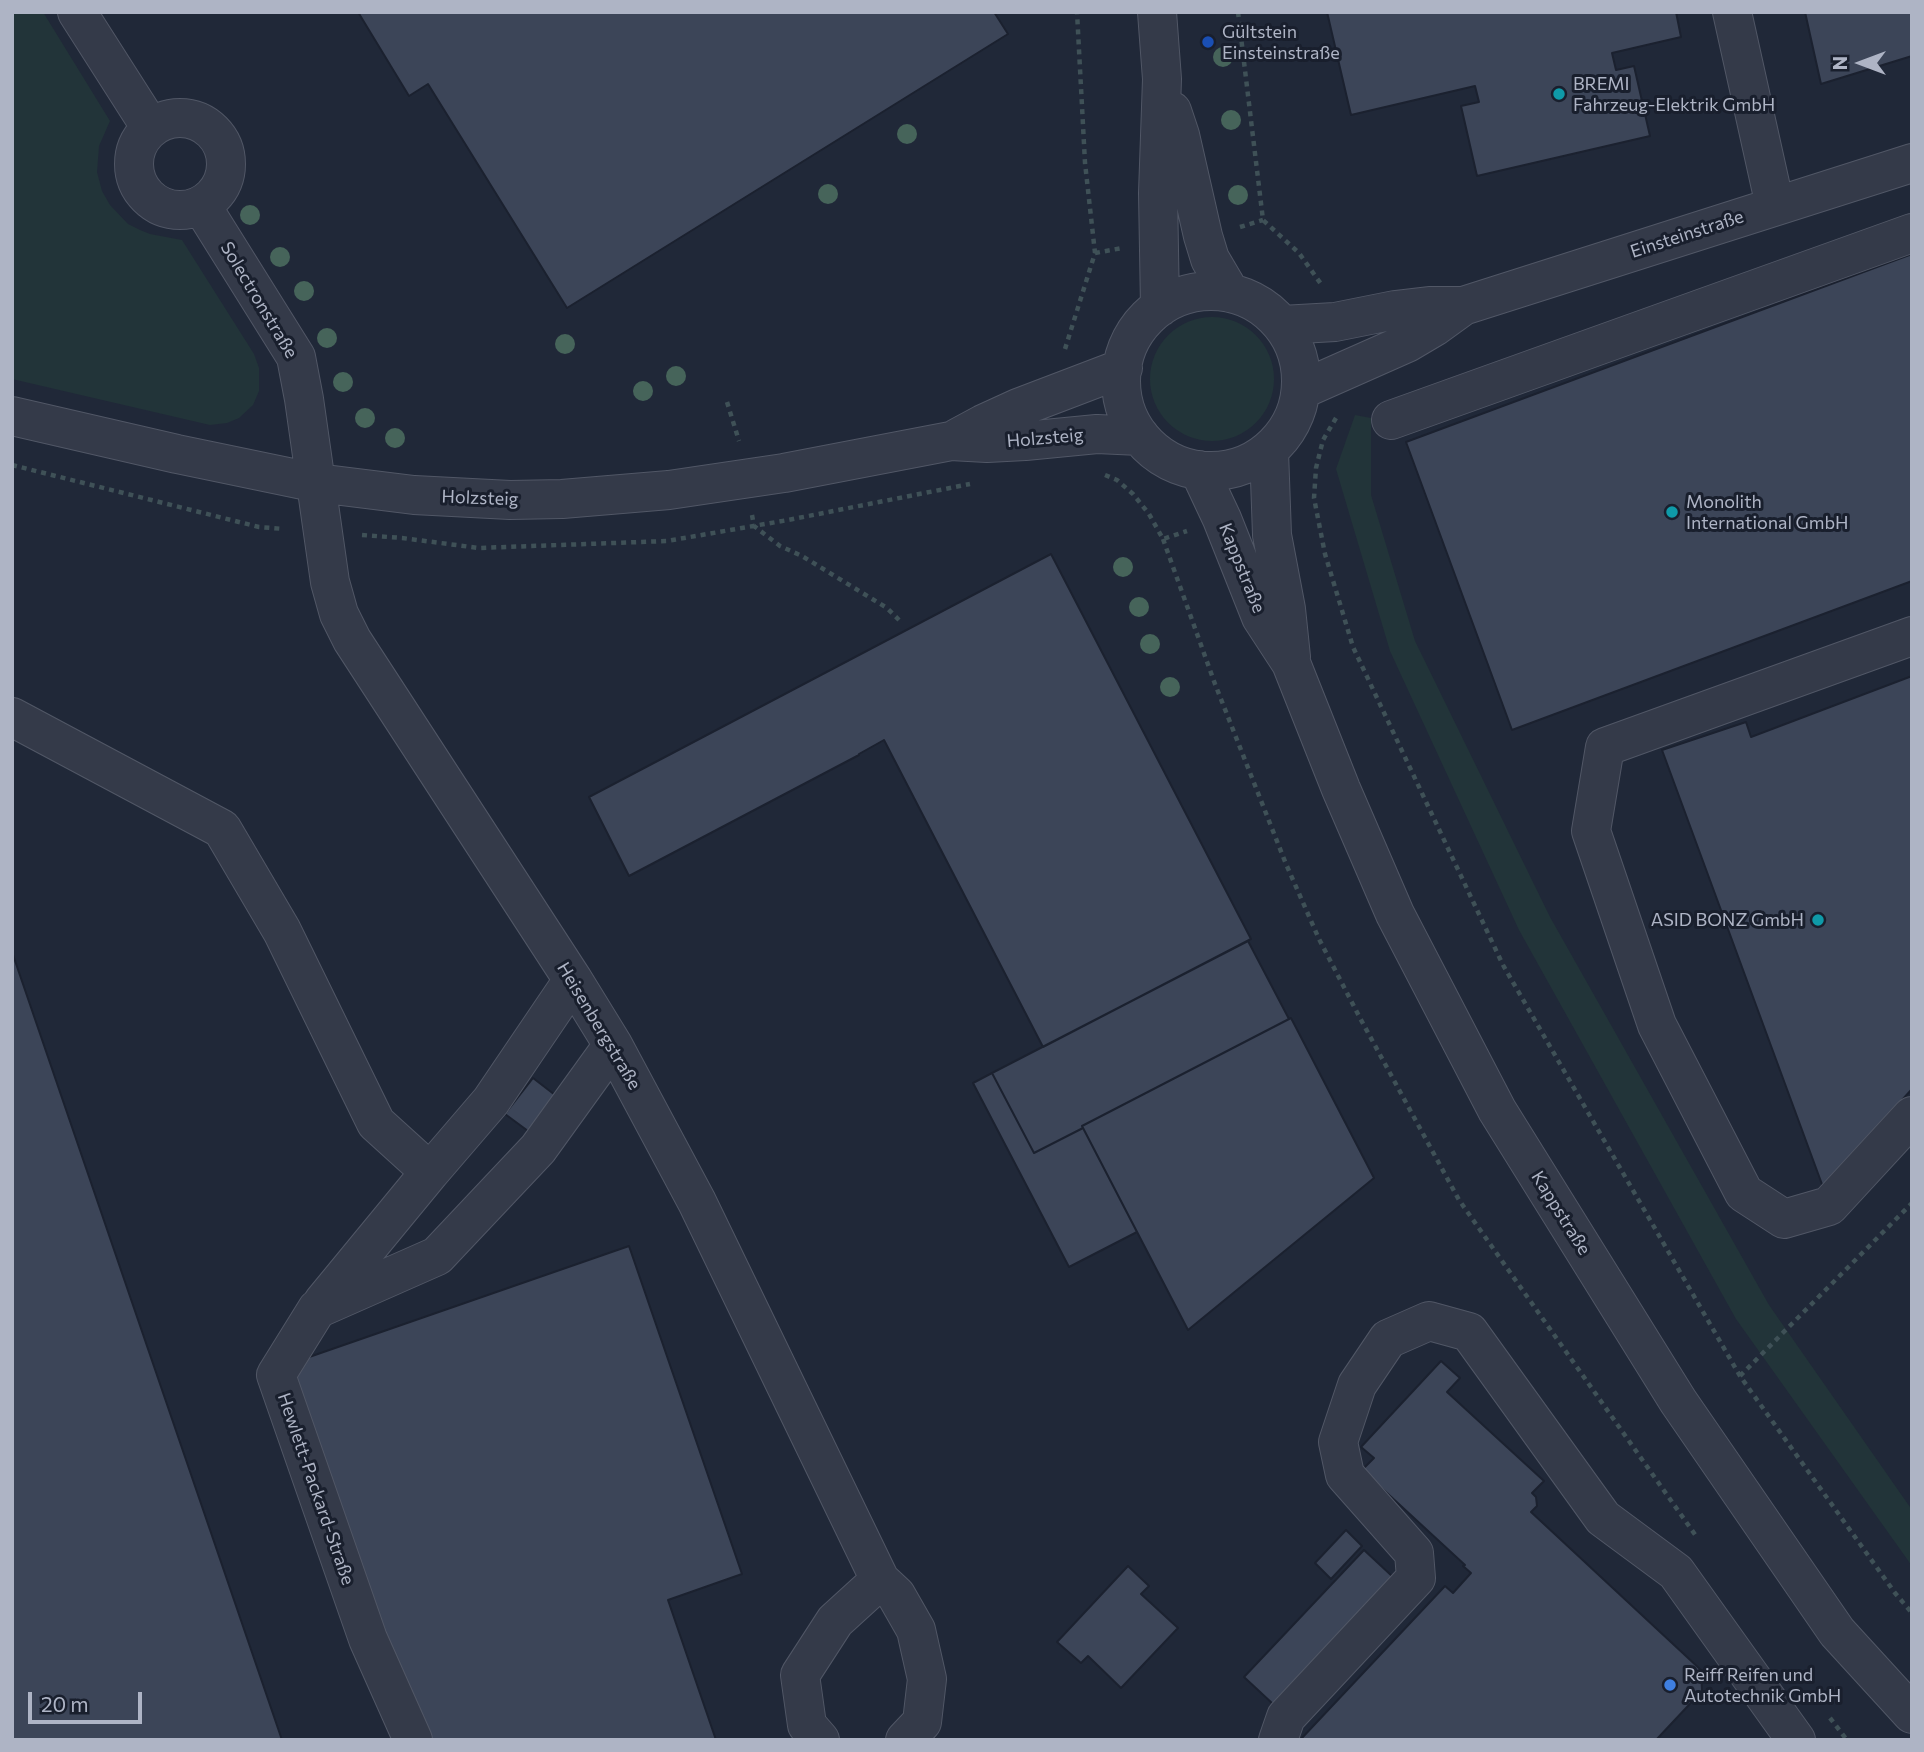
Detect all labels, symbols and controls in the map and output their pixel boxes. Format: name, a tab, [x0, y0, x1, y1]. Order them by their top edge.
place label: Gültstein Einsteinstraße	[1222, 21, 1340, 64]
north arrow	[1826, 28, 1896, 98]
marker: Gültstein Einsteinstraße	[1200, 34, 1216, 50]
text: N	[1828, 56, 1851, 70]
place label: BREMI Fahrzeug-Elektrik GmbH	[1573, 73, 1775, 116]
marker: BREMI Fahrzeug-Elektrik GmbH	[1551, 86, 1567, 102]
street label: Einsteinstraße	[1628, 206, 1746, 262]
street label: Solectronstraße	[216, 238, 302, 362]
street label: Holzsteig	[1006, 424, 1084, 452]
street label: Holzsteig	[441, 486, 519, 510]
place label: Monolith International GmbH	[1686, 491, 1849, 534]
marker: Monolith International GmbH	[1664, 504, 1680, 520]
street label: Kappstraße	[1214, 520, 1270, 616]
place label: ASID BONZ GmbH	[1651, 909, 1804, 931]
marker: ASID BONZ GmbH	[1810, 912, 1826, 928]
street label: Heisenbergstraße	[552, 958, 646, 1094]
street label: Kappstraße	[1527, 1167, 1595, 1259]
street label: Hewlett-Packard-Straße	[273, 1390, 359, 1588]
place label: Reiff Reifen und Autotechnik GmbH	[1684, 1664, 1841, 1706]
marker: Reiff Reifen und Autotechnik GmbH	[1662, 1677, 1678, 1693]
scale bar	[32, 1678, 145, 1722]
text: 20 m	[41, 1691, 89, 1716]

